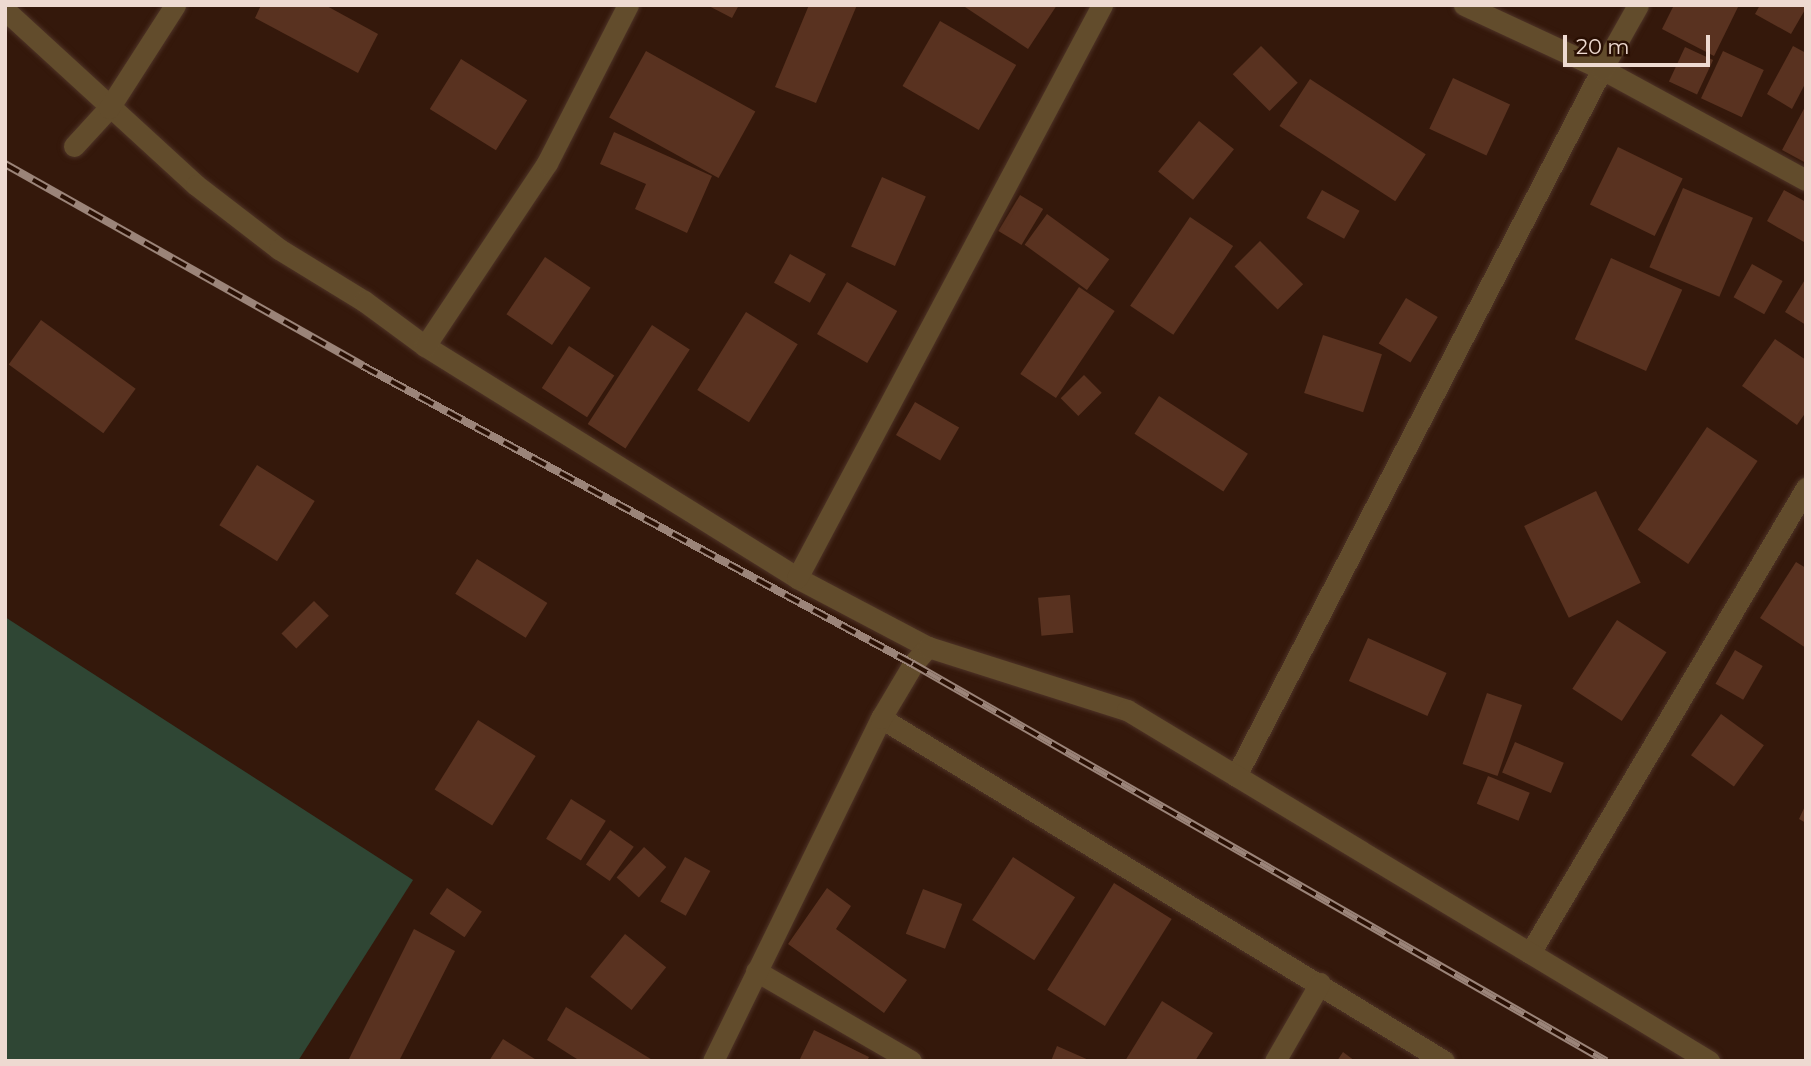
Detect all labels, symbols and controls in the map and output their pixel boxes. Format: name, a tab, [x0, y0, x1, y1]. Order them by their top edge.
scale bar	[1566, 21, 1713, 65]
text: 20 m	[1576, 34, 1630, 59]

